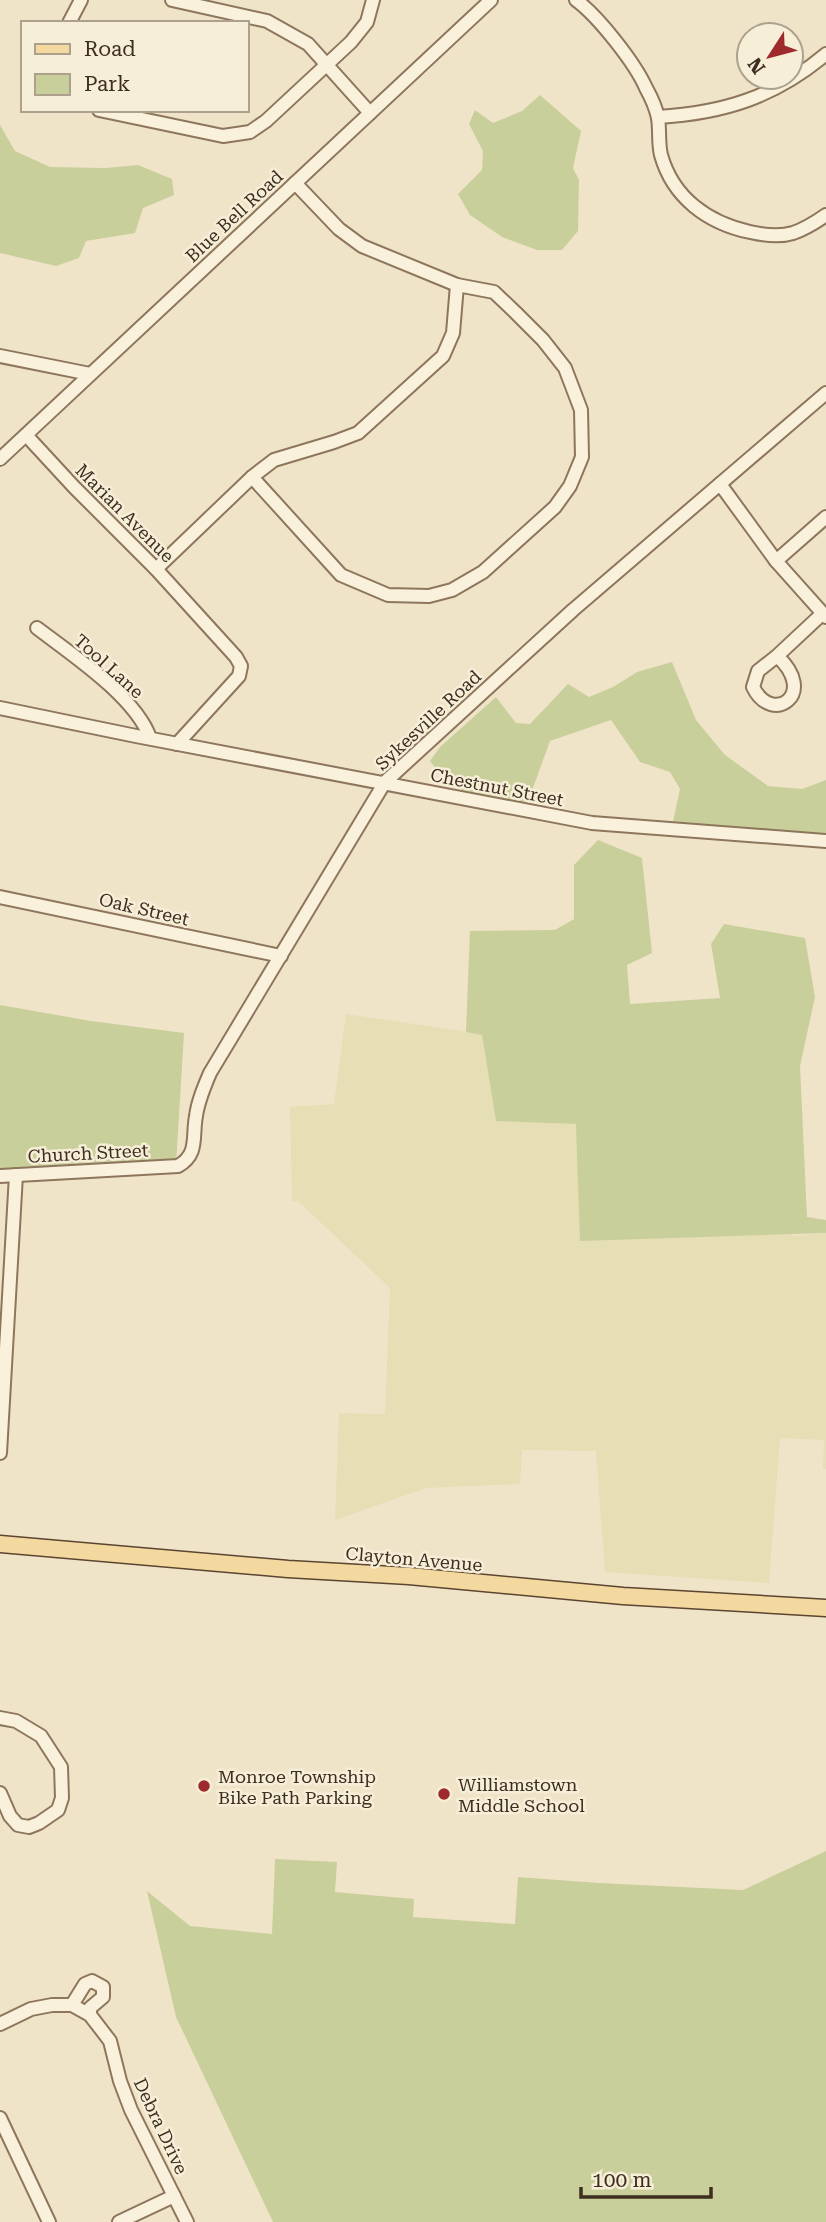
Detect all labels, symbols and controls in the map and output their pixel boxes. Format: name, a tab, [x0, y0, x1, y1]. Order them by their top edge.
legend	[21, 21, 248, 112]
north arrow	[735, 21, 805, 91]
text: Road	[84, 37, 136, 61]
text: N	[743, 53, 770, 78]
text: Park	[84, 72, 130, 96]
street label: Blue Bell Road	[181, 165, 287, 266]
street label: Marian Avenue	[71, 459, 179, 567]
street label: Tool Lane	[70, 630, 148, 703]
street label: Sykesville Road	[371, 665, 486, 774]
street label: Chestnut Street	[429, 764, 566, 810]
street label: Oak Street	[97, 888, 191, 930]
street label: Church Street	[27, 1139, 149, 1167]
street label: Clayton Avenue	[345, 1543, 483, 1575]
place label: Monroe Township Bike Path Parking	[218, 1766, 376, 1808]
place label: Williamstown Middle School	[458, 1774, 585, 1816]
marker: Monroe Township Bike Path Parking	[196, 1778, 212, 1794]
marker: Williamstown Middle School	[436, 1786, 452, 1802]
street label: Debra Drive	[130, 2075, 193, 2178]
scale bar	[581, 2156, 710, 2200]
text: 100 m	[592, 2168, 652, 2192]

